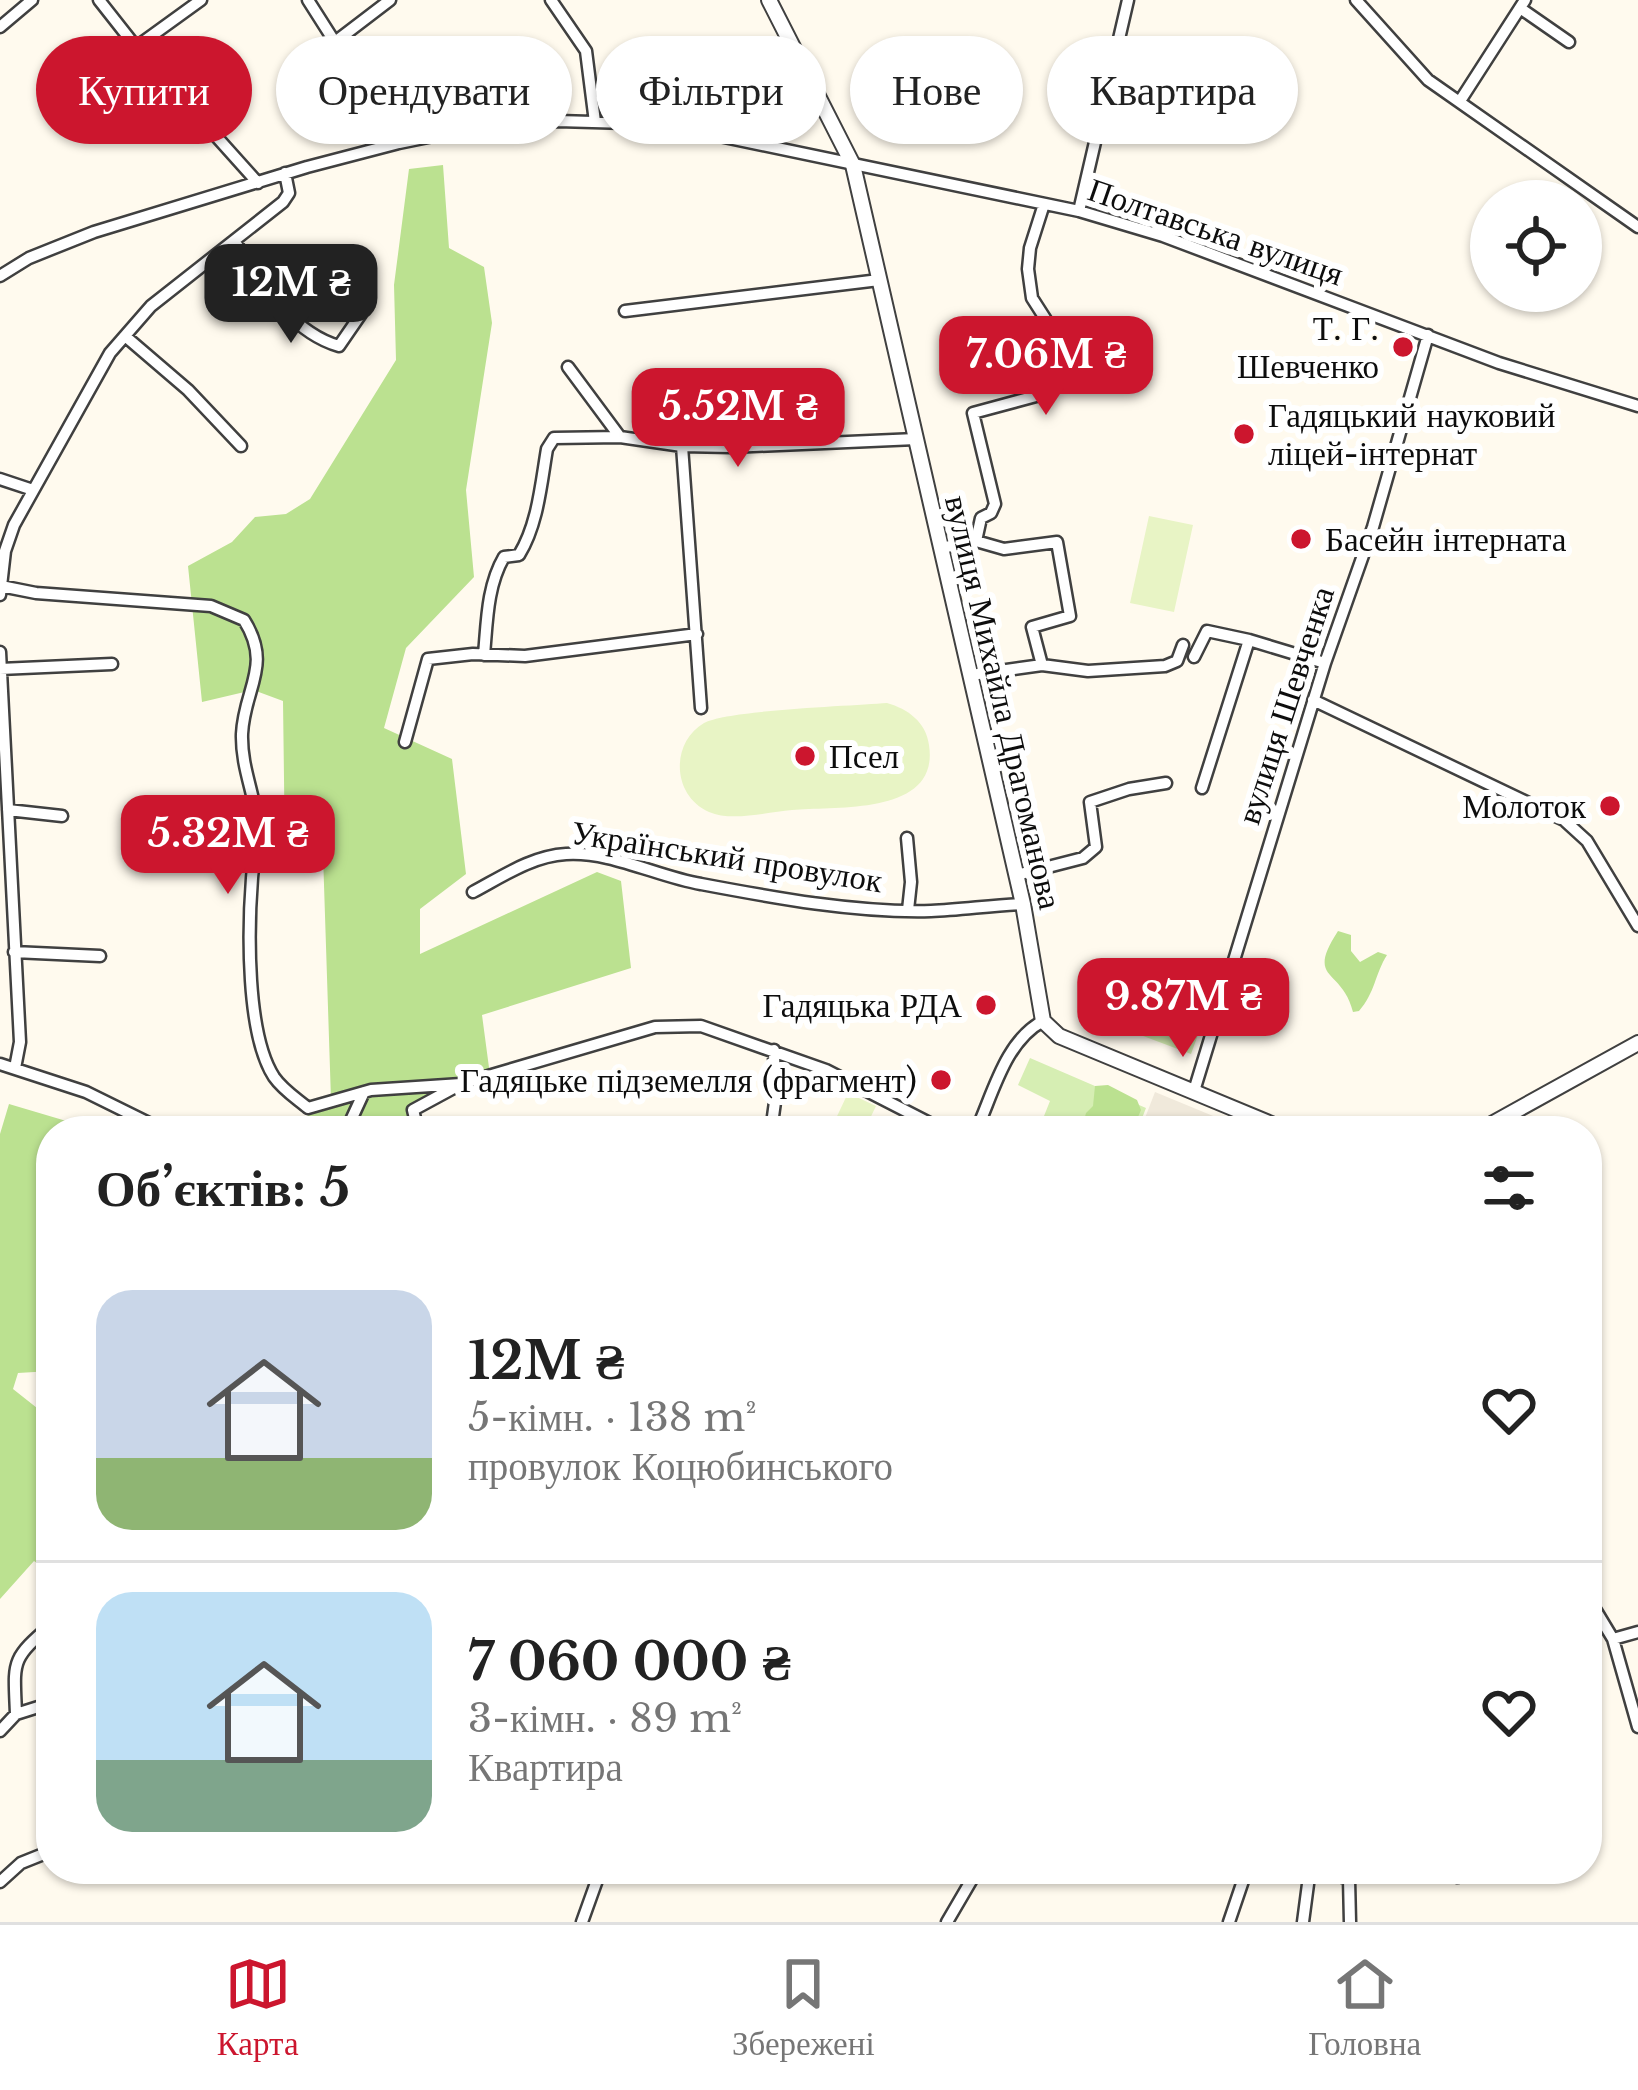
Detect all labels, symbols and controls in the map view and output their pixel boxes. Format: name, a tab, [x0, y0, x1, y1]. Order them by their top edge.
chip: Купити	[36, 36, 252, 144]
chip: Орендувати	[276, 36, 572, 144]
chip: Фільтри	[596, 36, 826, 144]
chip: Нове	[850, 36, 1023, 144]
chip: Квартира	[1047, 36, 1298, 144]
street label: Полтавська вулиця	[1083, 169, 1349, 294]
map controls	[1470, 180, 1602, 312]
button: locate	[1470, 180, 1602, 312]
pin: 12M ₴	[207, 244, 375, 346]
text: 12M ₴	[231, 258, 351, 307]
place label: Т. Г. Шевченко	[1237, 308, 1379, 387]
pin: 7.06M ₴	[935, 316, 1157, 418]
text: 7.06M ₴	[966, 330, 1126, 379]
marker: Т. Г. Шевченко	[1390, 334, 1416, 360]
pin: 5.52M ₴	[627, 368, 849, 470]
text: 5.52M ₴	[659, 382, 817, 431]
place label: Гадяцький науковий ліцей-інтернат	[1268, 395, 1555, 474]
marker: Гадяцький науковий ліцей-інтернат	[1231, 421, 1257, 447]
street label: вулиця Михайла Драгоманова	[936, 491, 1071, 913]
place label: Басейн інтерната	[1325, 519, 1567, 560]
marker: Басейн інтерната	[1288, 526, 1314, 552]
street label: вулиця Шевченка	[1228, 581, 1343, 829]
place label: Псел	[829, 736, 899, 777]
marker: Псел	[792, 743, 818, 769]
place label: Молоток	[1462, 786, 1587, 827]
marker: Молоток	[1597, 793, 1623, 819]
pin: 5.32M ₴	[117, 795, 339, 897]
text: 5.32M ₴	[148, 809, 308, 858]
street label: Український провулок	[569, 812, 886, 901]
pin: 9.87M ₴	[1072, 958, 1294, 1060]
text: 9.87M ₴	[1104, 972, 1262, 1021]
place label: Гадяцька РДА	[763, 985, 962, 1026]
marker: Гадяцька РДА	[973, 992, 999, 1018]
place label: Гадяцьке підземелля (фрагмент)	[460, 1060, 917, 1101]
marker: Гадяцьке підземелля (фрагмент)	[928, 1067, 954, 1093]
icon: filters	[1476, 1155, 1542, 1221]
text: Об’єктів: 5	[96, 1157, 350, 1220]
text: 12M ₴	[468, 1330, 624, 1393]
icon: home	[192, 1338, 336, 1482]
icon: heart	[1476, 1377, 1542, 1443]
text: 5-кімн. · 138 m²	[468, 1393, 757, 1442]
text: провулок Коцюбинського	[468, 1442, 893, 1491]
text: 7 060 000 ₴	[468, 1631, 790, 1694]
icon: home	[192, 1640, 336, 1784]
icon: heart	[1476, 1679, 1542, 1745]
text: 3-кімн. · 89 m²	[468, 1694, 742, 1743]
text: Квартира	[468, 1743, 623, 1792]
tab: Карта	[217, 1951, 299, 2064]
tab: Збережені	[732, 1951, 875, 2064]
tab: Головна	[1308, 1951, 1421, 2064]

